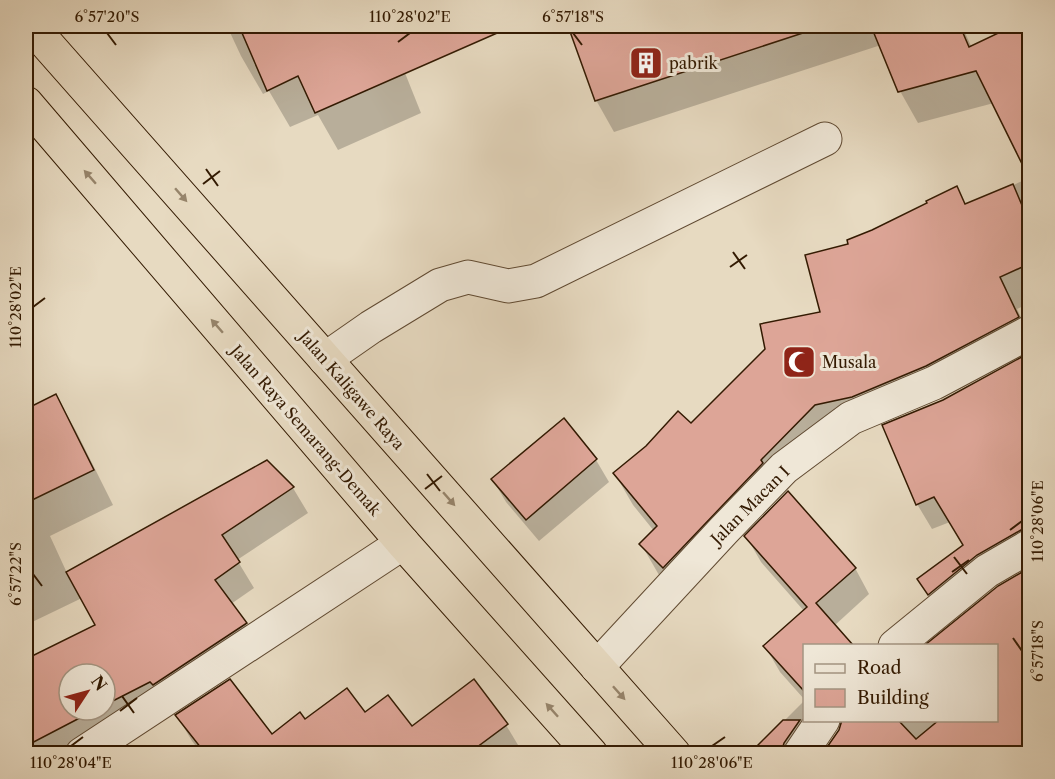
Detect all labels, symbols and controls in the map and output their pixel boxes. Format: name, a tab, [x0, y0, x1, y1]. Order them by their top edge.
text: 6°57'20"S	[75, 7, 139, 26]
text: 110°28'02"E	[369, 7, 451, 26]
text: 6°57'18"S	[542, 7, 604, 26]
building icon: pabrik	[628, 45, 664, 81]
place label: pabrik	[669, 53, 719, 73]
one-way arrow	[83, 170, 97, 185]
one-way arrow	[174, 187, 187, 202]
text: 110°28'02"E	[6, 266, 25, 348]
one-way arrow	[210, 318, 223, 334]
street label: Jalan Kaligawe Raya	[293, 324, 409, 454]
street label: Jalan Raya Semarang-Demak	[225, 338, 386, 520]
mosque icon: Musala	[781, 344, 817, 380]
place label: Musala	[822, 352, 877, 372]
street label: Jalan Macan I	[704, 462, 793, 551]
text: 110°28'06"E	[1028, 480, 1047, 562]
one-way arrow	[442, 491, 455, 506]
text: 6°57'22"S	[6, 542, 25, 606]
text: 6°57'18"S	[1028, 620, 1047, 682]
legend	[803, 644, 998, 722]
text: Road	[857, 657, 902, 679]
north arrow	[57, 662, 117, 722]
text: N	[87, 672, 111, 695]
one-way arrow	[612, 685, 626, 700]
text: Building	[857, 687, 929, 709]
one-way arrow	[546, 703, 559, 718]
text: 110°28'04"E	[30, 753, 112, 772]
text: 110°28'06"E	[671, 753, 753, 772]

